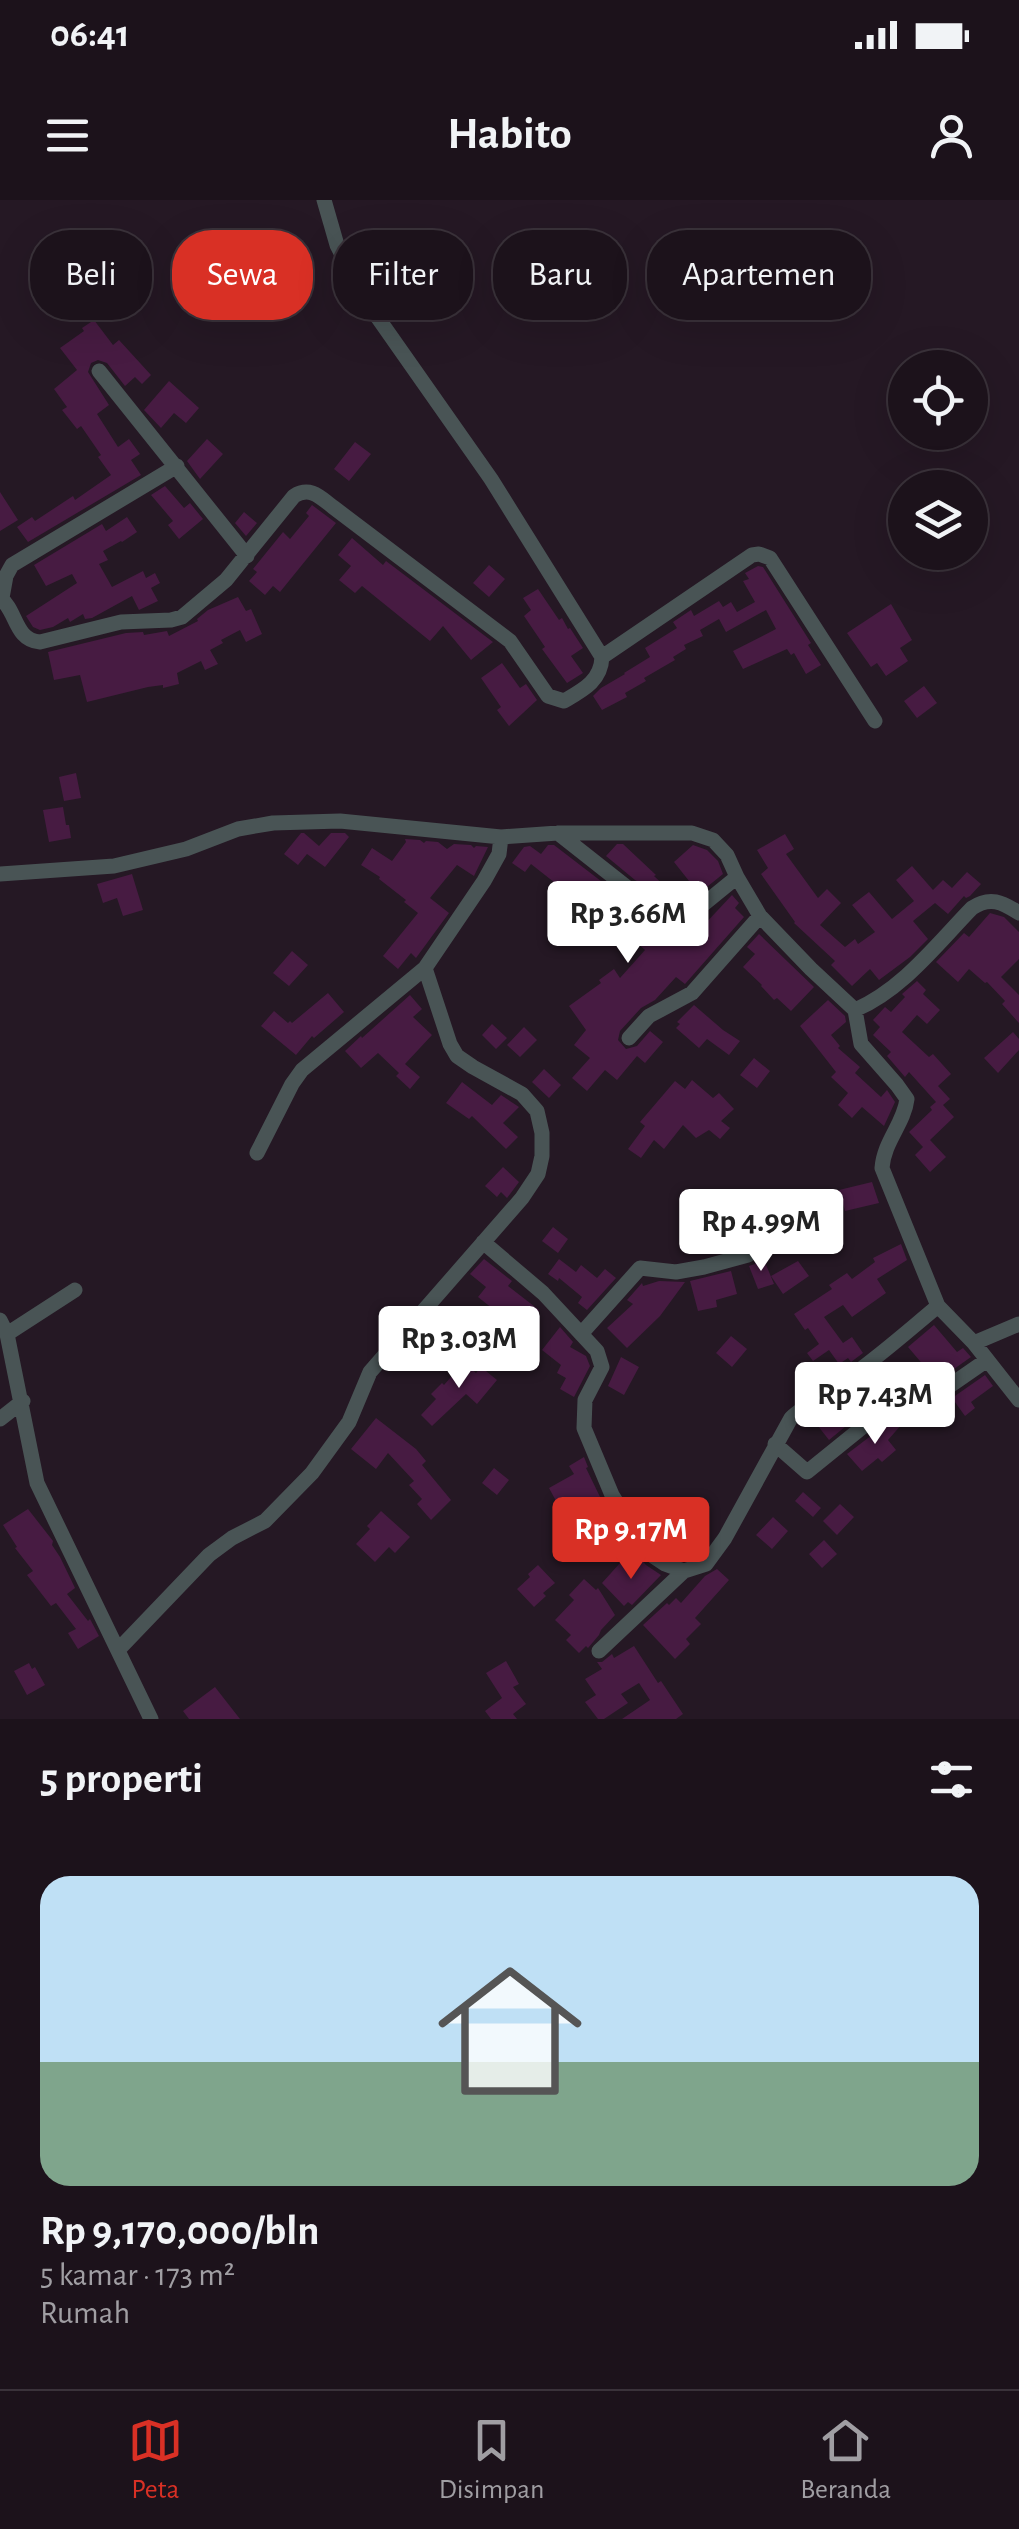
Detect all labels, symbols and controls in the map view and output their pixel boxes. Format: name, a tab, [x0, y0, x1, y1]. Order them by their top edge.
text: 06:41	[50, 16, 130, 54]
icon: menu	[40, 108, 95, 163]
icon: person	[924, 108, 979, 163]
text: Habito	[447, 112, 572, 157]
chip: Beli	[30, 230, 152, 320]
chip: Sewa	[172, 230, 313, 320]
chip: Filter	[333, 230, 473, 320]
chip: Baru	[493, 230, 627, 320]
chip: Apartemen	[647, 230, 871, 320]
map controls	[888, 350, 988, 570]
button: locate	[888, 350, 988, 450]
button: layers	[888, 470, 988, 570]
pin: Rp 3.66M	[525, 881, 731, 966]
text: Rp 3.66M	[569, 897, 687, 929]
pin: Rp 4.99M	[658, 1189, 864, 1274]
text: Rp 4.99M	[701, 1205, 821, 1237]
pin: Rp 3.03M	[356, 1306, 562, 1391]
text: Rp 3.03M	[401, 1322, 517, 1354]
pin: Rp 7.43M	[772, 1362, 978, 1447]
text: Rp 7.43M	[817, 1378, 933, 1410]
pin: Rp 9.17M	[528, 1497, 734, 1582]
text: Rp 9.17M	[574, 1513, 688, 1545]
icon: filters	[924, 1752, 979, 1807]
text: 5 properti	[40, 1758, 203, 1800]
icon: home	[420, 1941, 600, 2121]
text: Rp 9,170,000/bln	[40, 2210, 320, 2252]
text: 5 kamar · 173 m²	[40, 2259, 235, 2291]
text: Rumah	[40, 2297, 130, 2329]
tab: Peta	[128, 2413, 183, 2507]
tab: Disimpan	[439, 2413, 544, 2507]
tab: Beranda	[800, 2413, 891, 2507]

